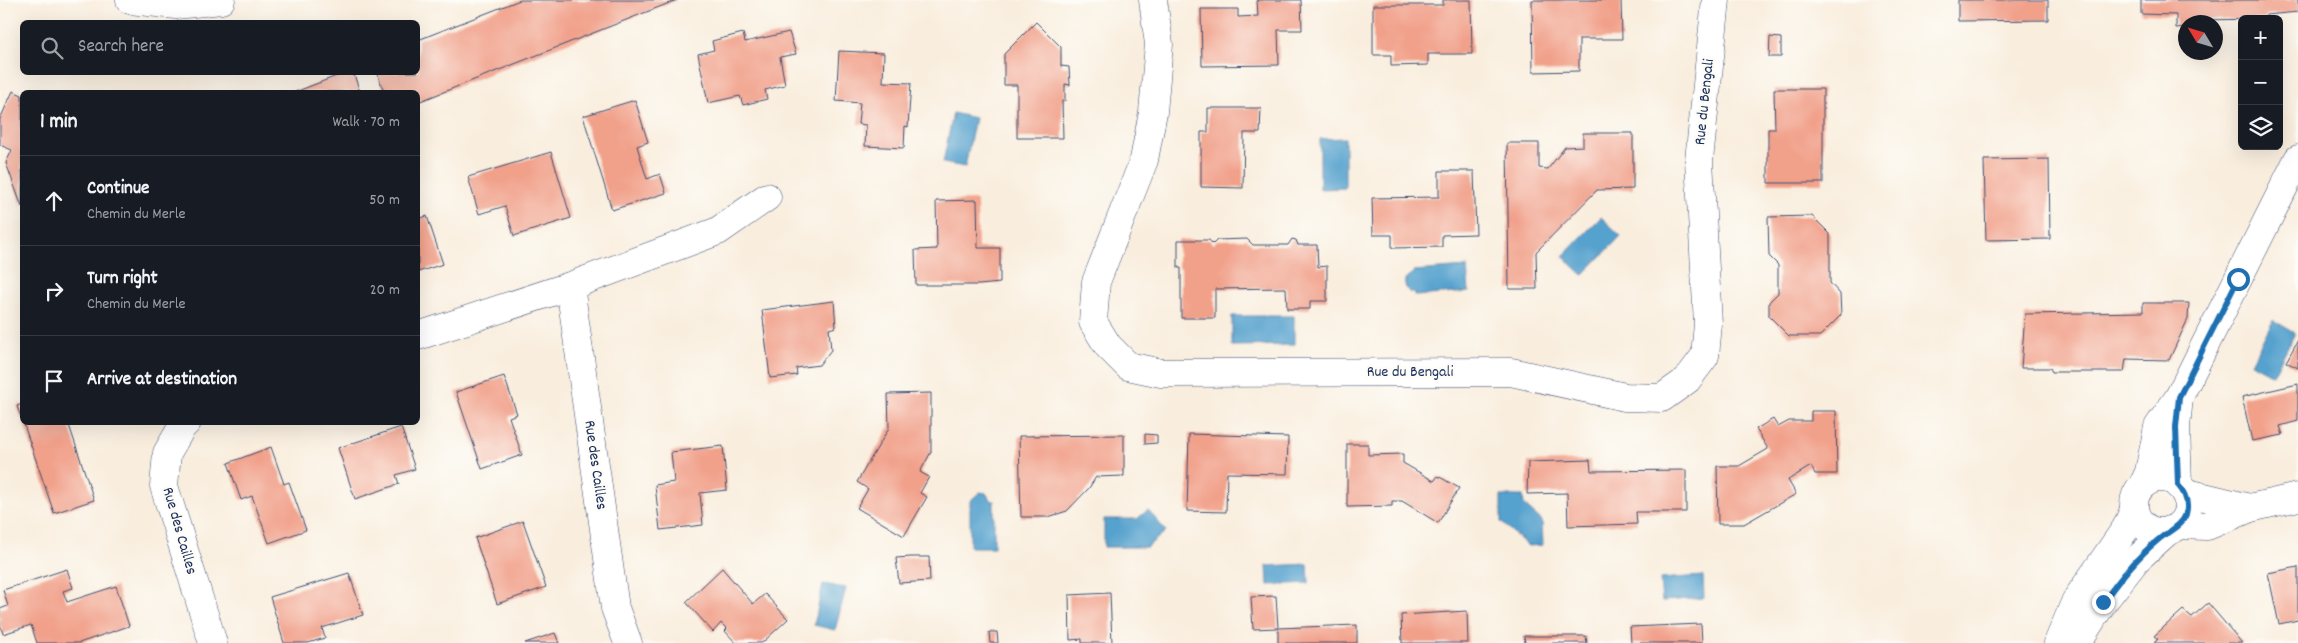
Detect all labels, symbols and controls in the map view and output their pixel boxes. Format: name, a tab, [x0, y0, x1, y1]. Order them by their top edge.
north arrow	[2178, 15, 2223, 60]
map controls	[2238, 15, 2283, 150]
button: +	[2238, 15, 2283, 60]
search box	[20, 20, 420, 75]
icon: search	[38, 34, 66, 62]
text: Search here	[78, 34, 164, 61]
street label: Rue du Bengali	[1689, 58, 1721, 146]
button: −	[2238, 60, 2283, 105]
button: layers	[2238, 105, 2283, 150]
text: 1 min	[40, 108, 77, 138]
text: Walk · 70 m	[332, 111, 400, 134]
text: Continue	[87, 176, 149, 203]
icon: ahead	[40, 187, 68, 215]
text: 50 m	[369, 189, 400, 212]
text: Chemin du Merle	[87, 203, 186, 226]
text: Turn right	[87, 266, 158, 293]
route start	[2227, 268, 2250, 291]
icon: right	[40, 277, 68, 305]
text: 20 m	[370, 279, 400, 302]
text: Chemin du Merle	[87, 293, 186, 316]
street label: Rue du Bengali	[1367, 361, 1453, 384]
icon: arrive	[40, 367, 68, 395]
text: Arrive at destination	[87, 367, 237, 394]
street label: Rue des Cailles	[577, 419, 613, 511]
street label: Rue des Cailles	[156, 485, 203, 578]
route end	[2092, 591, 2115, 614]

